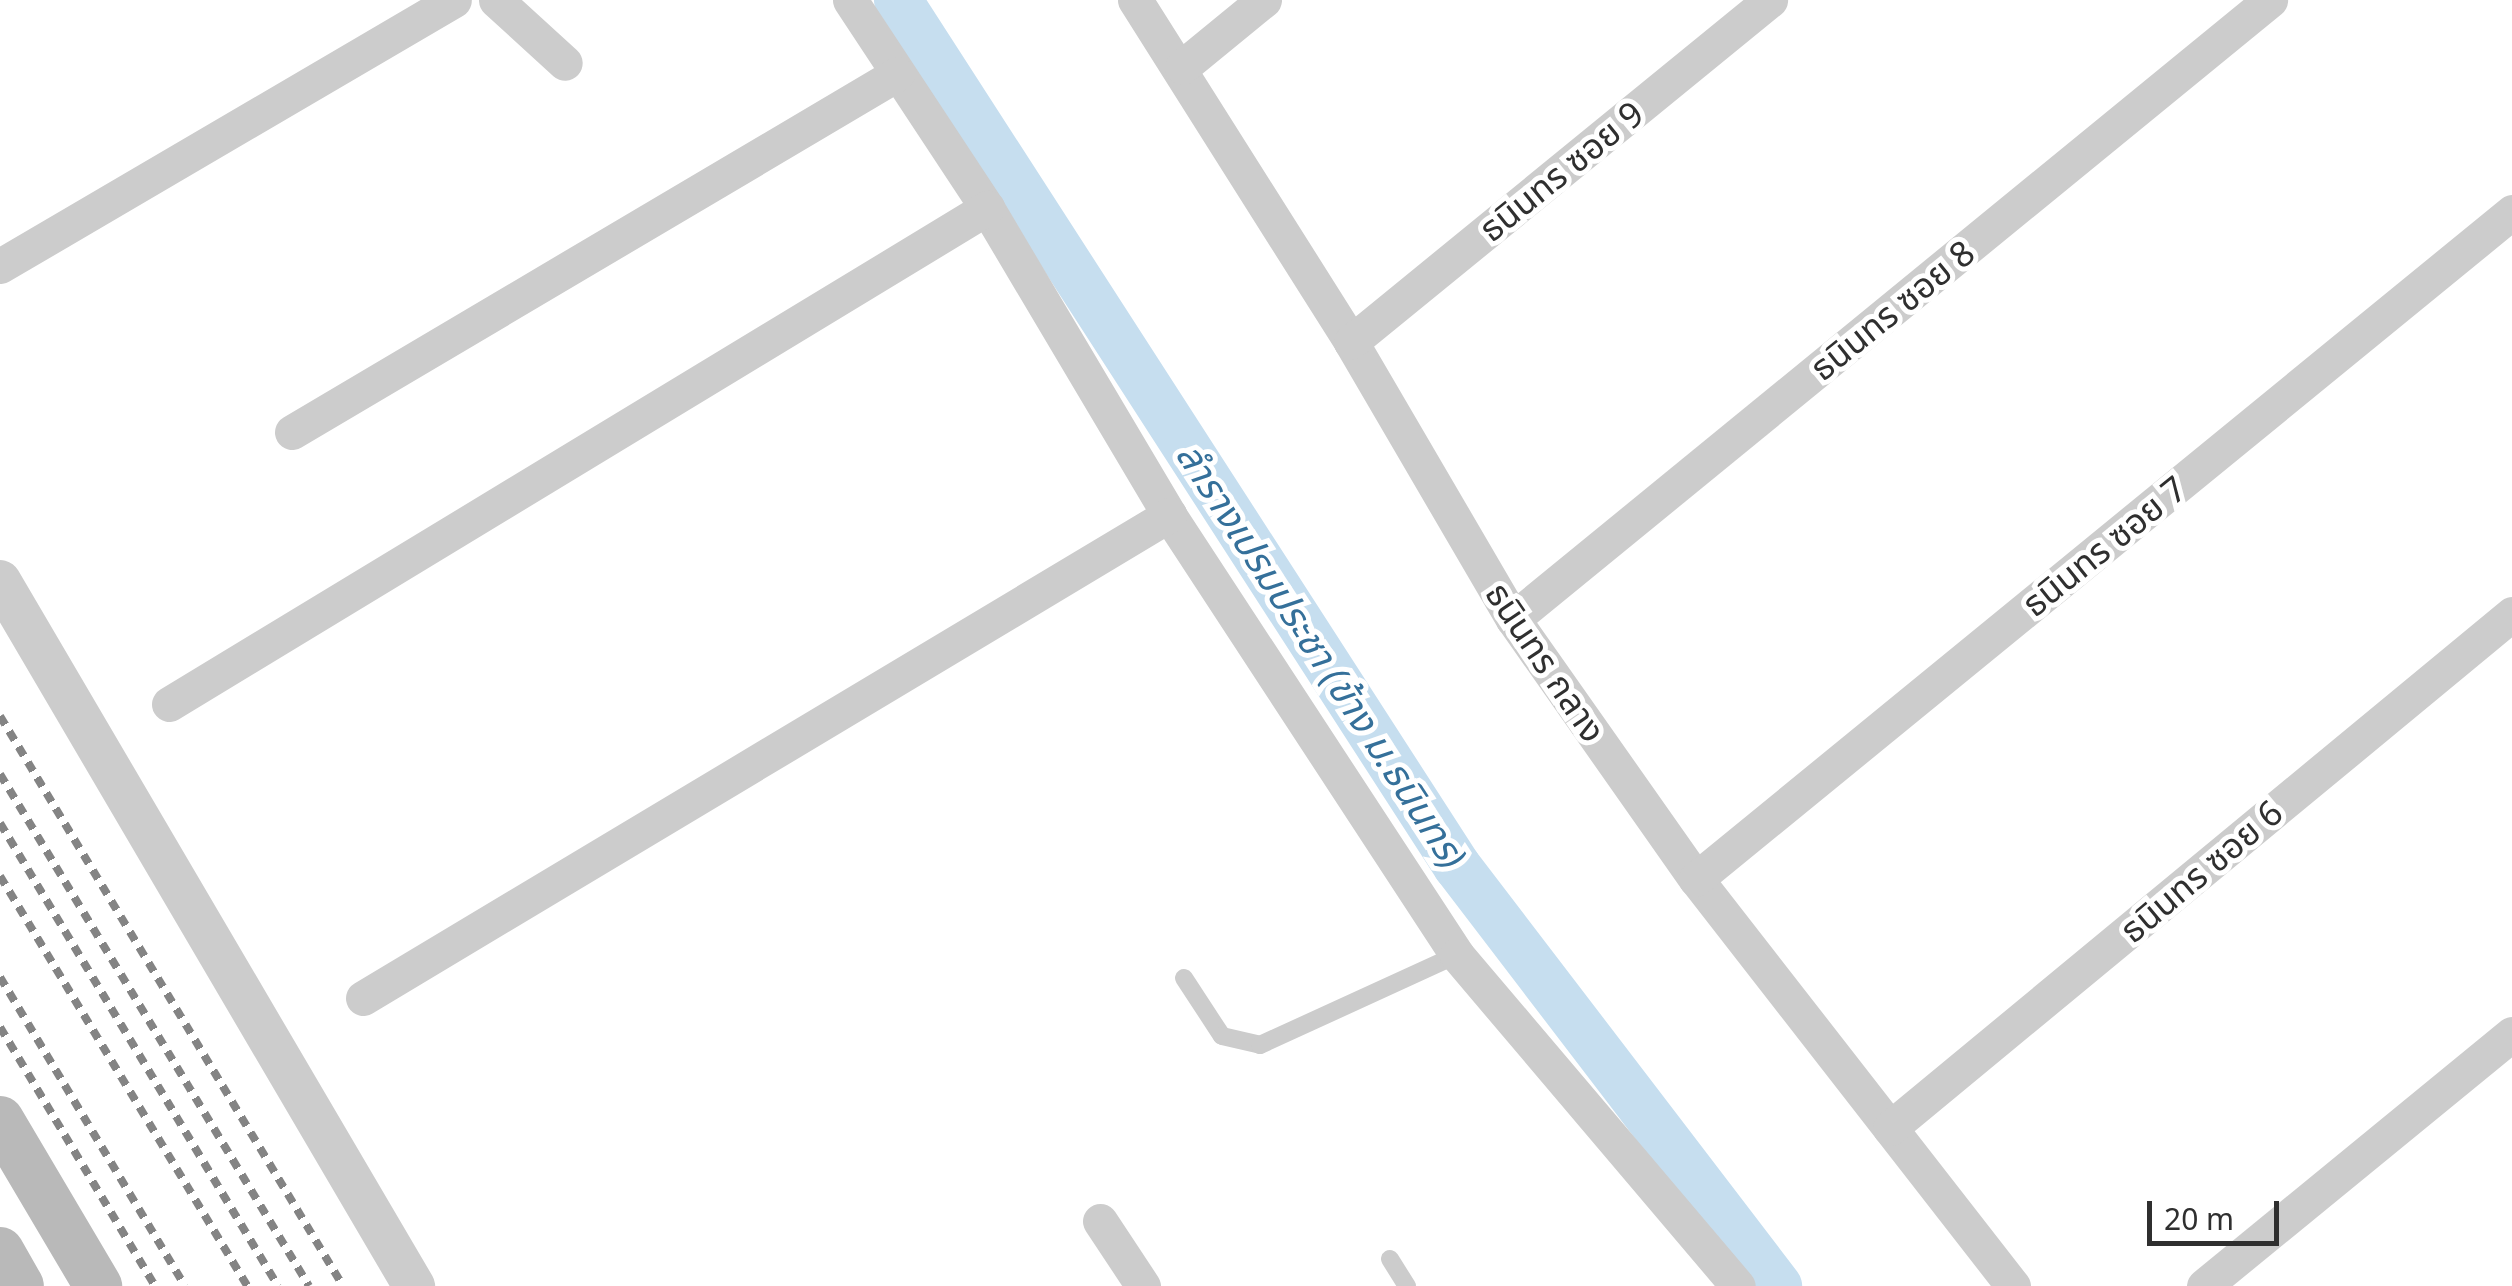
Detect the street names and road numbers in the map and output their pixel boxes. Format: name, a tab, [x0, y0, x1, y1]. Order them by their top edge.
street label: ธนินทร ซอย 9	[1470, 92, 1652, 250]
street label: ธนินทร ซอย 8	[1801, 231, 1983, 389]
street label: ธนินทร ซอย 7	[2013, 467, 2195, 625]
street label: ธนินทร กลาง	[1477, 574, 1615, 750]
street label: ธนินทร ซอย 6	[2111, 791, 2291, 951]

